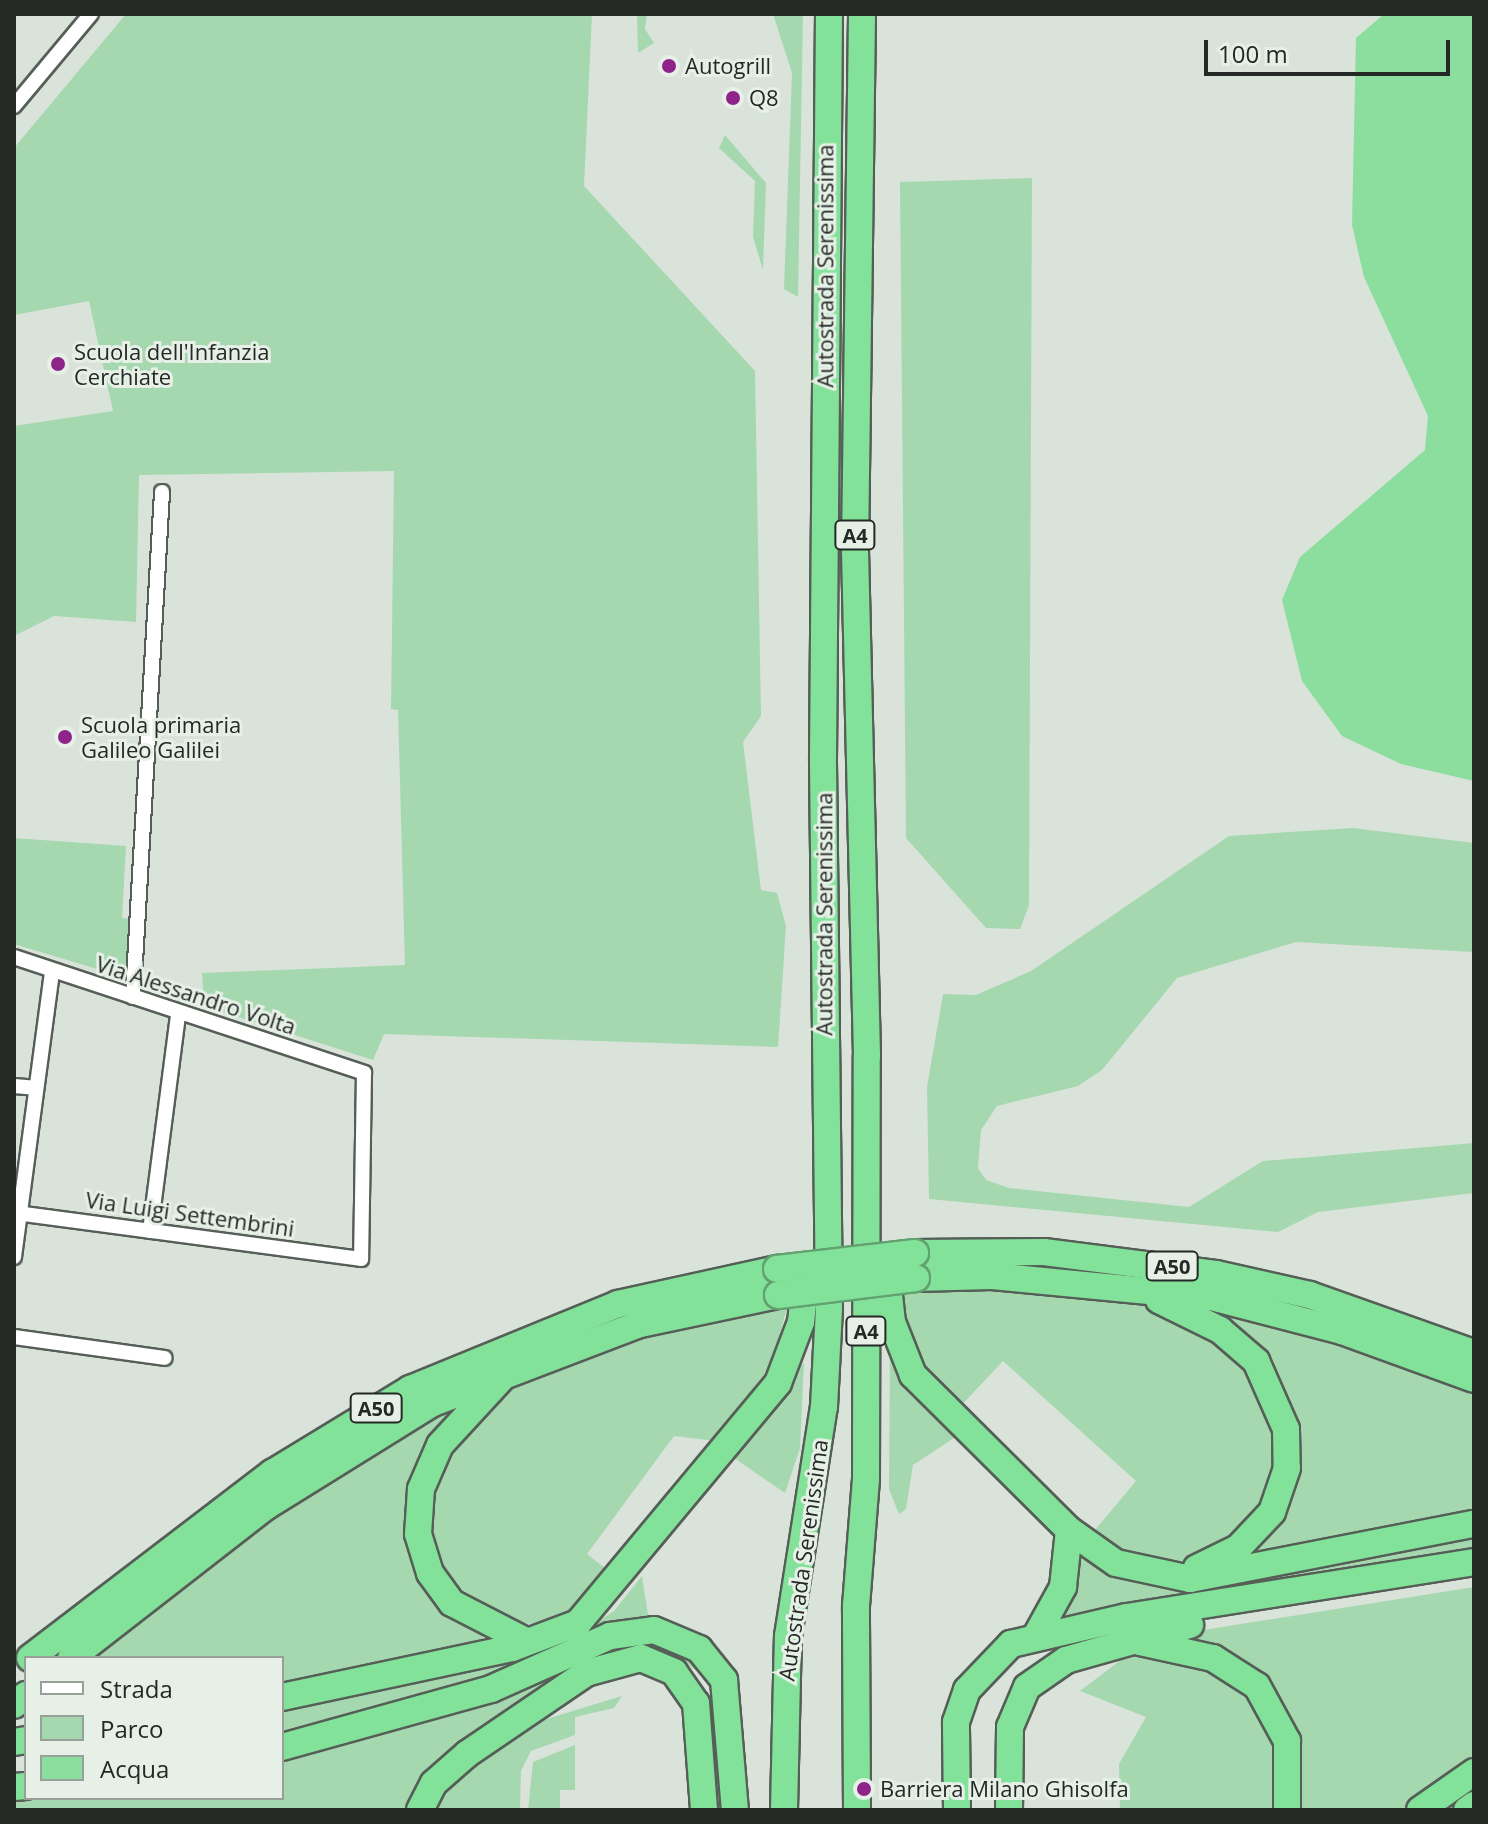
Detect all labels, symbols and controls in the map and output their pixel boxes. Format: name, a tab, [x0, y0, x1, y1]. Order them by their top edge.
scale bar	[1208, 24, 1454, 74]
text: 100 m	[1218, 37, 1288, 70]
place label: Autogrill	[685, 53, 771, 79]
marker: Autogrill	[660, 57, 678, 75]
place label: Q8	[749, 85, 779, 111]
marker: Q8	[724, 89, 742, 107]
street label: Autostrada Serenissima	[812, 144, 838, 388]
place label: Scuola dell'Infanzia Cerchiate	[74, 338, 269, 390]
marker: Scuola dell'Infanzia Cerchiate	[49, 355, 67, 373]
road number: A4	[833, 519, 877, 551]
place label: Scuola primaria Galileo Galilei	[81, 711, 241, 762]
marker: Scuola primaria Galileo Galilei	[56, 728, 74, 746]
street label: Autostrada Serenissima	[811, 792, 837, 1036]
street label: Via Alessandro Volta	[93, 950, 299, 1040]
street label: Via Luigi Settembrini	[84, 1186, 296, 1242]
road number: A50	[1144, 1250, 1200, 1282]
road number: A4	[844, 1315, 888, 1347]
road number: A50	[348, 1392, 404, 1424]
street label: Autostrada Serenissima	[773, 1438, 833, 1682]
legend	[24, 1656, 284, 1800]
text: Strada	[100, 1672, 173, 1705]
text: Parco	[100, 1712, 164, 1745]
text: Acqua	[100, 1752, 169, 1785]
place label: Barriera Milano Ghisolfa	[880, 1776, 1129, 1802]
marker: Barriera Milano Ghisolfa	[855, 1780, 873, 1798]

